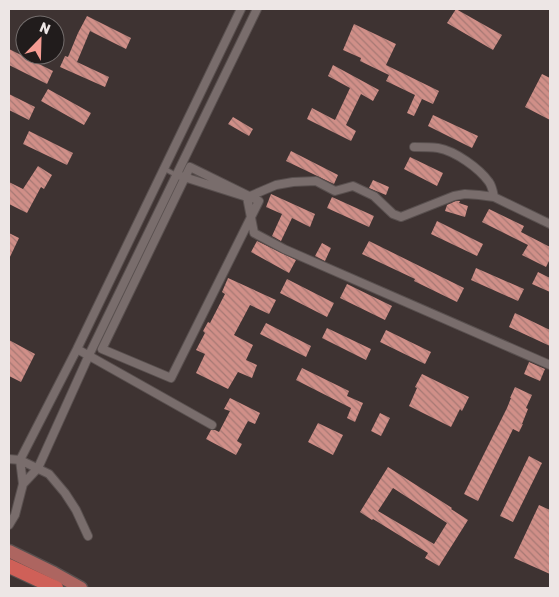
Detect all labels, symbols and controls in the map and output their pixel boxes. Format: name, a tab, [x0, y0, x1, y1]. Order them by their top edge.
north arrow	[15, 15, 65, 65]
text: N	[37, 19, 53, 38]

